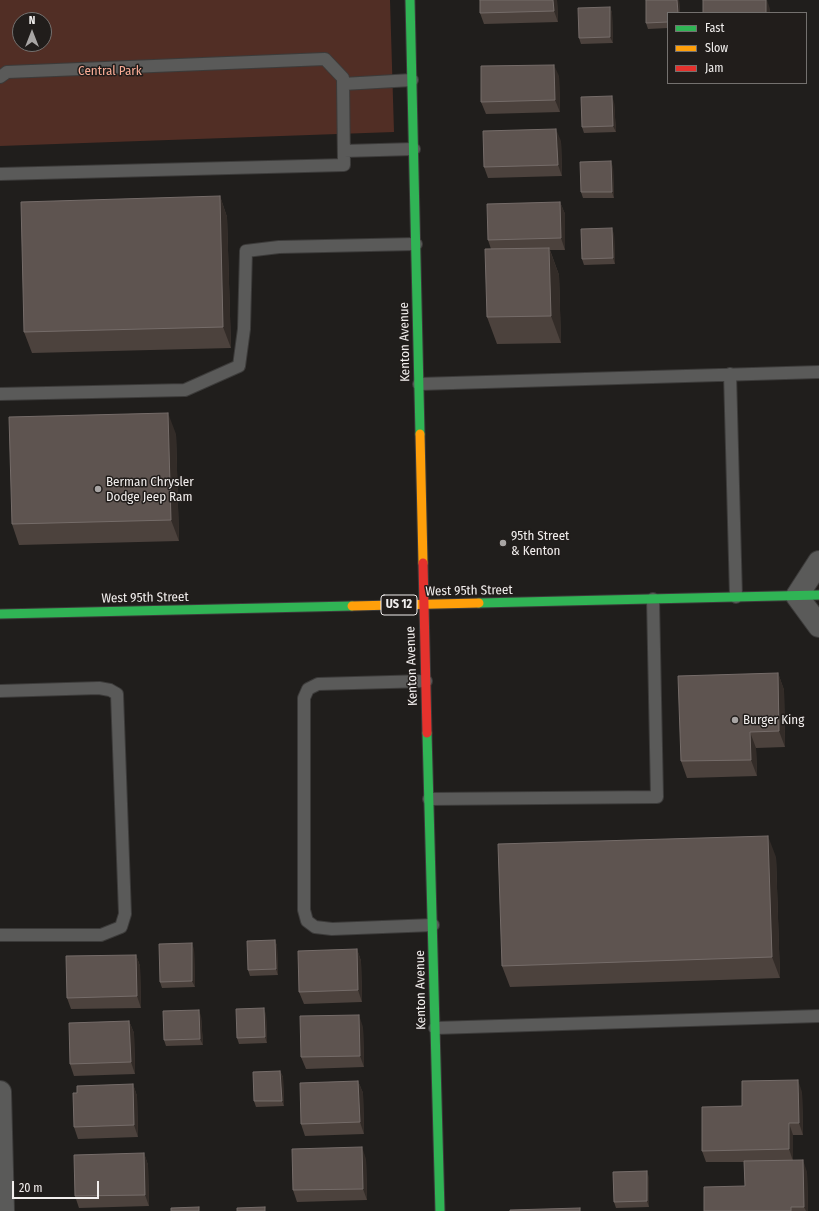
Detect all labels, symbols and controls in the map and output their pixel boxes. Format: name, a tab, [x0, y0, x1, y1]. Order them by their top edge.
north arrow	[12, 12, 52, 52]
legend	[667, 12, 807, 84]
text: N	[29, 14, 35, 27]
text: Fast	[705, 21, 724, 35]
text: Slow	[705, 41, 728, 55]
text: Jam	[705, 61, 723, 75]
park label: Central Park	[78, 63, 142, 79]
street label: Kenton Avenue	[397, 302, 413, 382]
place label: Berman Chrysler Dodge Jeep Ram	[106, 474, 194, 505]
marker: Berman Chrysler Dodge Jeep Ram	[93, 484, 103, 494]
place label: 95th Street & Kenton	[511, 528, 569, 559]
marker: 95th Street & Kenton	[498, 538, 508, 548]
street label: West 95th Street	[425, 582, 513, 600]
street label: West 95th Street	[101, 589, 189, 607]
road number: US 12	[381, 595, 417, 615]
street label: Kenton Avenue	[403, 626, 421, 706]
place label: Burger King	[743, 712, 804, 728]
marker: Burger King	[730, 715, 740, 725]
street label: Kenton Avenue	[413, 950, 429, 1030]
scale bar	[14, 1173, 101, 1199]
text: 20 m	[19, 1181, 43, 1195]

